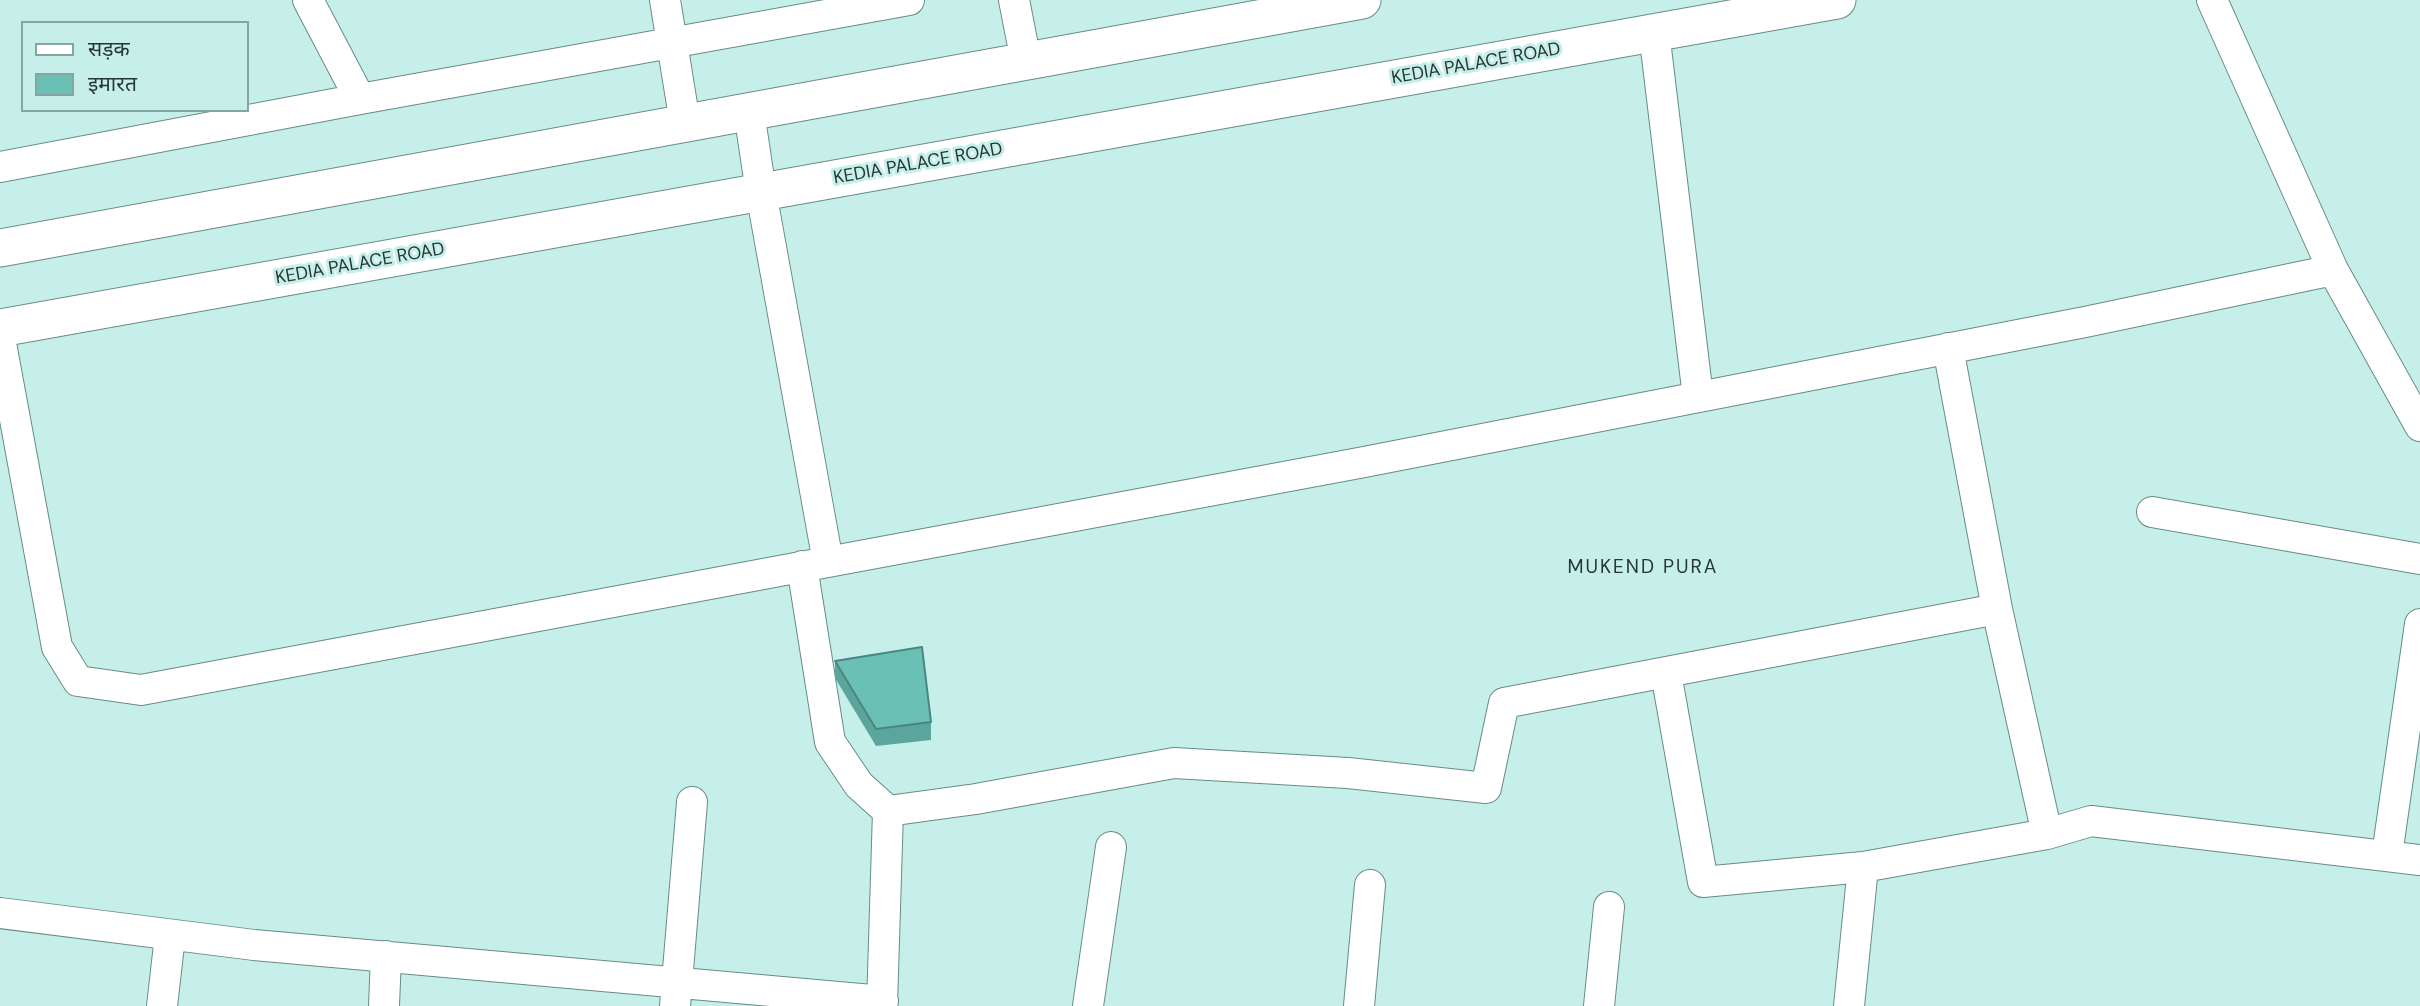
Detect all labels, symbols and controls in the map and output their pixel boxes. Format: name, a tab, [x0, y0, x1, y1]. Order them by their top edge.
legend	[21, 21, 248, 112]
text: सड़क	[88, 35, 130, 63]
street label: KEDIA PALACE ROAD	[1390, 38, 1562, 90]
text: इमारत	[88, 70, 137, 98]
street label: KEDIA PALACE ROAD	[832, 138, 1004, 190]
street label: KEDIA PALACE ROAD	[274, 238, 446, 290]
district label: MUKEND PURA	[1569, 557, 1717, 579]

